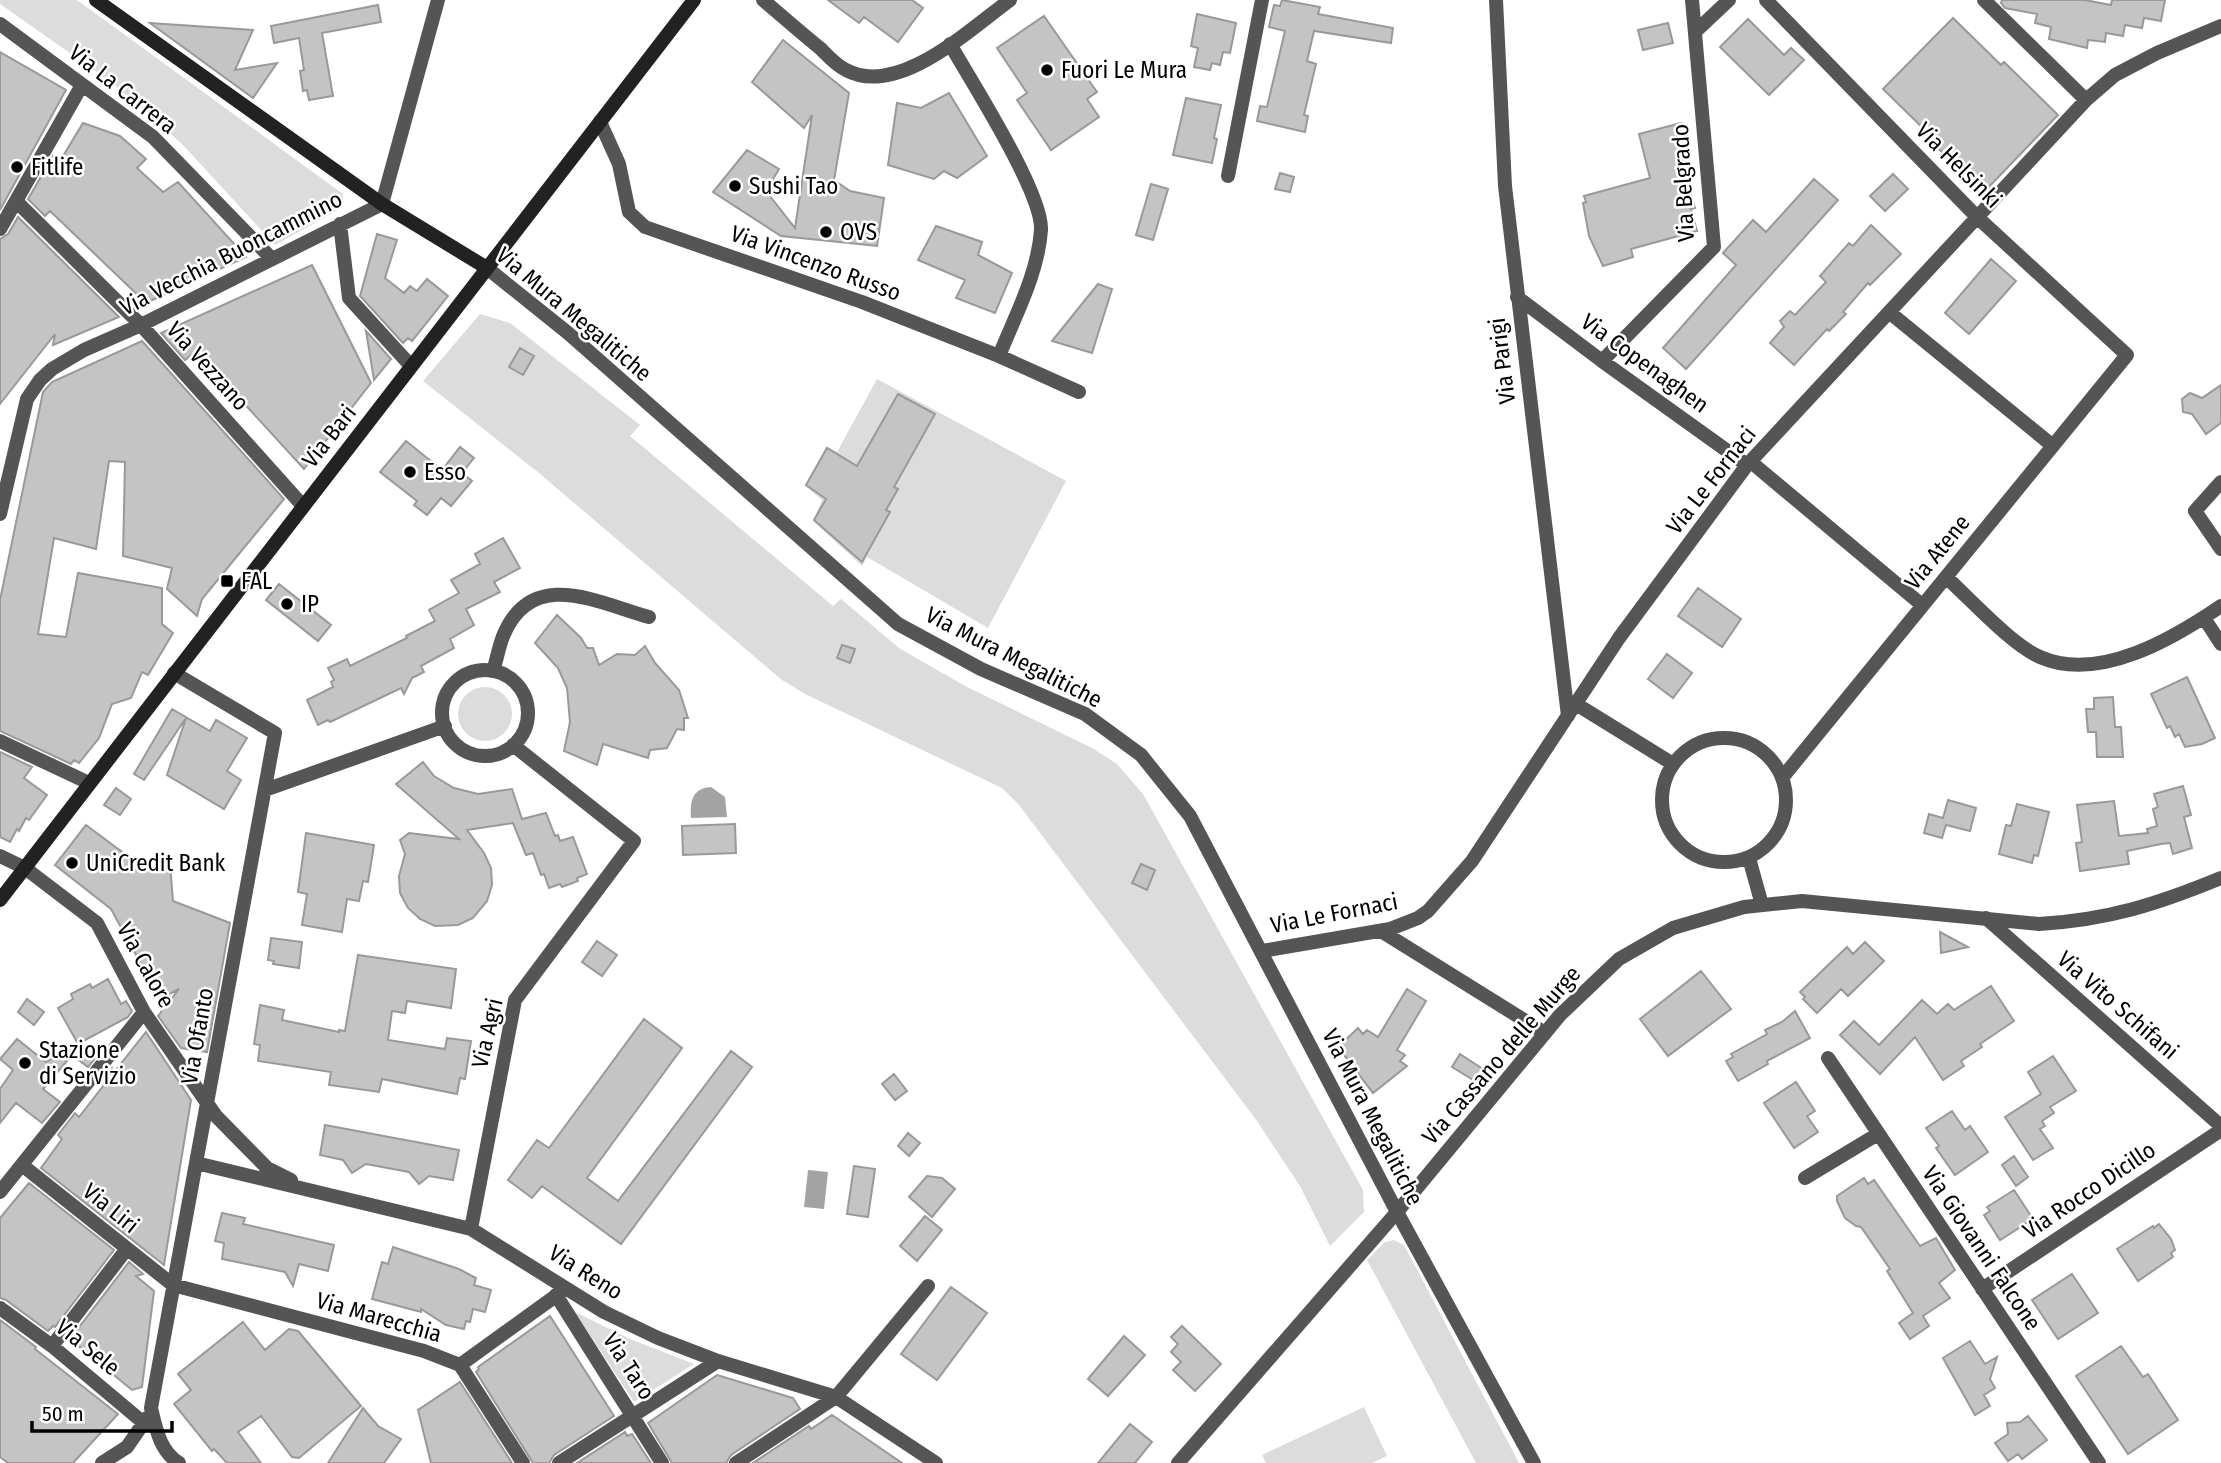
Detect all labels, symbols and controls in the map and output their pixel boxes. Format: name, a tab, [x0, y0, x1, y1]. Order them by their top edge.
street label: Via La Carrera	[64, 38, 182, 140]
place label: Fuori Le Mura	[1061, 56, 1187, 84]
marker: Fuori Le Mura	[1039, 62, 1055, 78]
street label: Via Helsinki	[1910, 116, 2008, 214]
street label: Via Belgrado	[1666, 123, 1700, 243]
place label: Fitlife	[31, 153, 83, 181]
marker: Fitlife	[9, 159, 25, 175]
place label: Sushi Tao	[749, 172, 838, 200]
marker: Sushi Tao	[727, 178, 743, 194]
street label: Via Vecchia Buoncammino	[115, 185, 347, 321]
place label: OVS	[840, 218, 877, 246]
street label: Via Vincenzo Russo	[727, 219, 905, 307]
marker: OVS	[818, 224, 834, 240]
street label: Via Mura Megalitiche	[491, 241, 657, 387]
street label: Via Copenaghen	[1576, 307, 1714, 419]
street label: Via Vezzano	[161, 316, 255, 416]
street label: Via Parigi	[1483, 316, 1521, 406]
street label: Via Bari	[296, 399, 362, 473]
street label: Via Le Fornaci	[1660, 421, 1762, 539]
place label: Esso	[424, 458, 466, 486]
marker: Esso	[402, 464, 418, 480]
street label: Via Atene	[1898, 509, 1976, 595]
place label: FAL	[241, 567, 272, 595]
marker: FAL	[219, 573, 235, 589]
place label: IP	[301, 590, 319, 618]
marker: IP	[279, 596, 295, 612]
street label: Via Mura Megalitiche	[921, 600, 1107, 714]
place label: UniCredit Bank	[86, 849, 226, 877]
marker: UniCredit Bank	[64, 855, 80, 871]
street label: Via Le Fornaci	[1268, 887, 1400, 939]
street label: Via Calore	[111, 917, 181, 1013]
street label: Via Vito Schifani	[2052, 945, 2184, 1065]
street label: Via Cassano delle Murge	[1416, 960, 1586, 1150]
street label: Via Ofanto	[175, 985, 219, 1087]
street label: Via Agri	[465, 995, 509, 1071]
street label: Via Mura Megalitiche	[1316, 1024, 1430, 1210]
place label: Stazione di Servizio	[39, 1036, 136, 1090]
marker: Stazione di Servizio	[17, 1055, 33, 1071]
street label: Via Rocco Dicillo	[2017, 1135, 2161, 1245]
street label: Via Giovanni Falcone	[1917, 1160, 2047, 1336]
street label: Via Liri	[77, 1177, 145, 1239]
street label: Via Reno	[544, 1238, 628, 1306]
street label: Via Marecchia	[313, 1286, 445, 1348]
street label: Via Sele	[50, 1313, 126, 1381]
street label: Via Taro	[597, 1327, 661, 1405]
scale bar	[32, 1390, 172, 1434]
text: 50 m	[42, 1401, 84, 1427]

